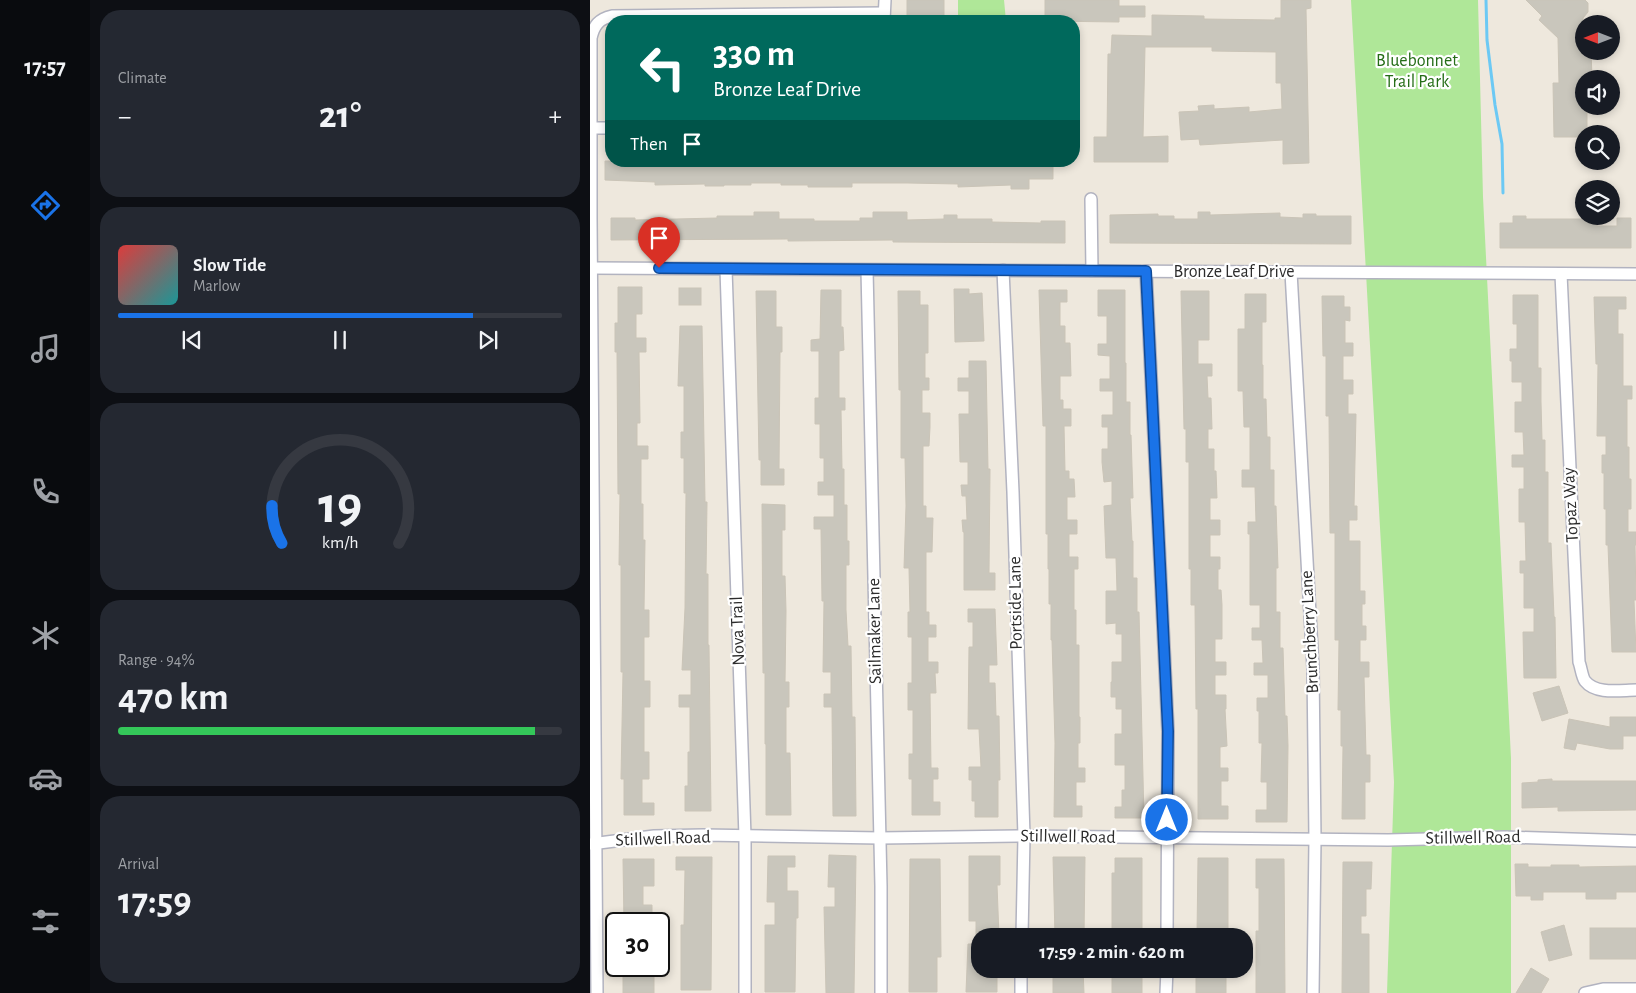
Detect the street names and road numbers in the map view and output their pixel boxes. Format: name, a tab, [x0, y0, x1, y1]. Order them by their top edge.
street label: Bronze Leaf Drive	[1173, 263, 1295, 281]
street label: Topaz Way	[1560, 467, 1582, 543]
street label: Portside Lane	[1006, 556, 1026, 650]
street label: Brunchberry Lane	[1298, 570, 1322, 694]
street label: Sailmaker Lane	[865, 578, 885, 684]
street label: Nova Trail	[728, 596, 748, 666]
street label: Stillwell Road	[1020, 827, 1116, 847]
street label: Stillwell Road	[615, 828, 711, 850]
street label: Stillwell Road	[1425, 828, 1521, 848]

